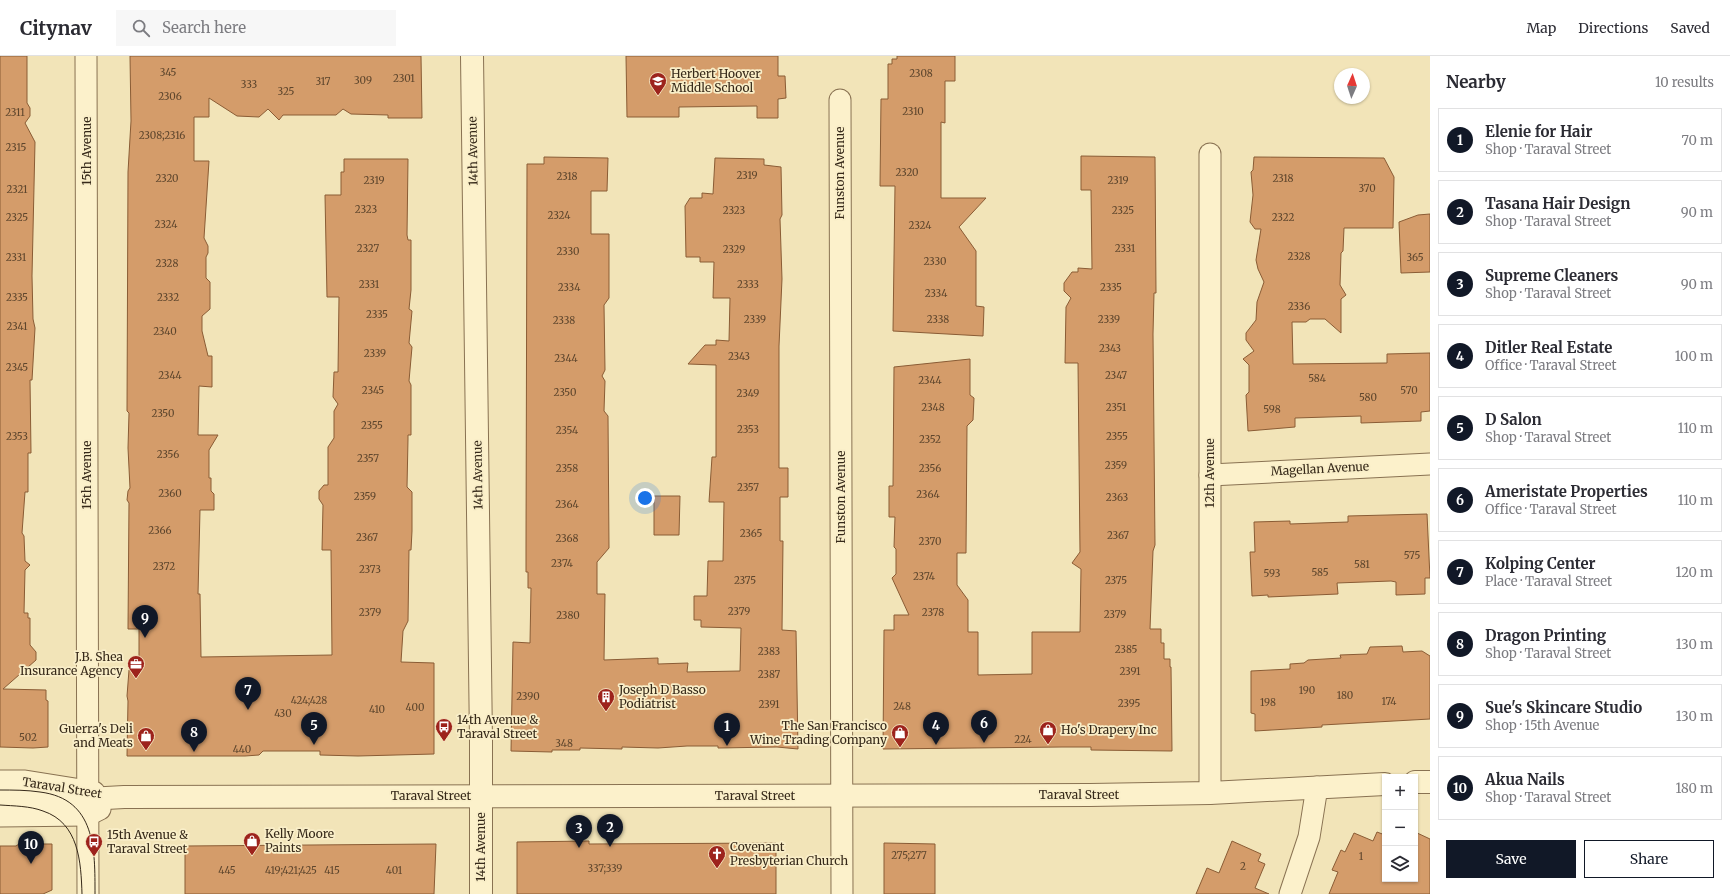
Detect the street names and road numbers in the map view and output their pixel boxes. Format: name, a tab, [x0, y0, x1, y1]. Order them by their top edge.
street label: 15th Avenue	[79, 116, 94, 186]
street label: 14th Avenue	[464, 116, 481, 186]
street label: Funston Avenue	[832, 127, 847, 219]
street label: 12th Avenue	[1202, 438, 1217, 508]
street label: 15th Avenue	[79, 440, 94, 510]
street label: 14th Avenue	[469, 440, 486, 510]
street label: Funston Avenue	[833, 451, 848, 543]
street label: Magellan Avenue	[1270, 458, 1370, 479]
street label: Taraval Street	[21, 774, 103, 801]
street label: Taraval Street	[1039, 787, 1119, 802]
street label: Taraval Street	[391, 788, 471, 803]
street label: Taraval Street	[715, 788, 795, 803]
street label: 14th Avenue	[473, 812, 488, 882]

